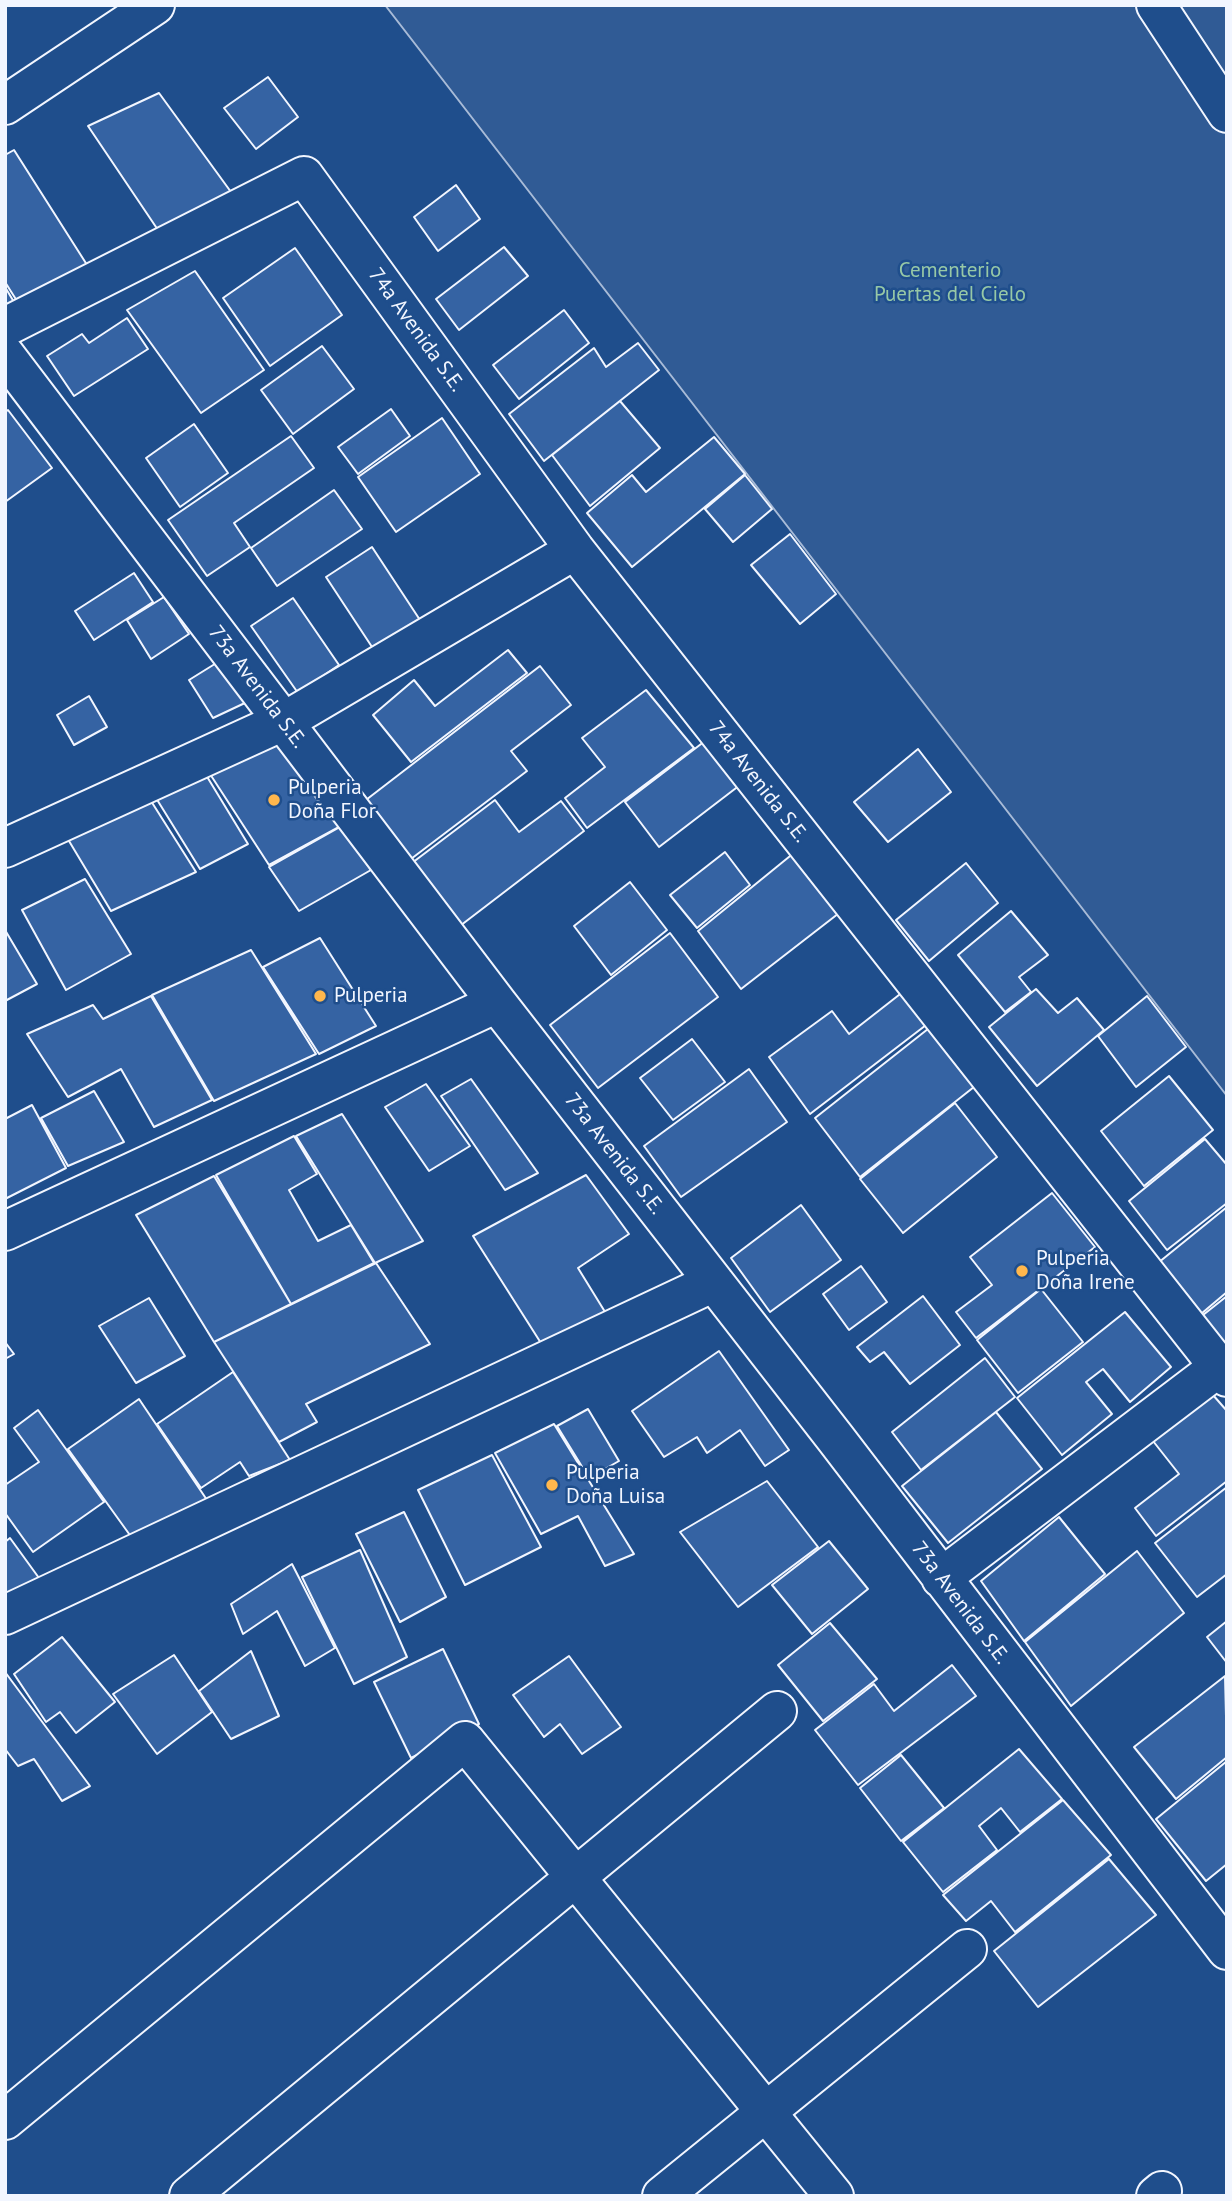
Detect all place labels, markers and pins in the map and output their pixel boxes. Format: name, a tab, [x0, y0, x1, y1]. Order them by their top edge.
place label: Pulperia Doña Flor	[288, 775, 376, 825]
marker: Pulperia Doña Flor	[266, 792, 282, 808]
place label: Pulperia	[334, 983, 408, 1009]
marker: Pulperia	[312, 988, 328, 1004]
place label: Pulperia Doña Irene	[1036, 1246, 1135, 1296]
marker: Pulperia Doña Irene	[1014, 1263, 1030, 1279]
place label: Pulperia Doña Luisa	[566, 1460, 665, 1510]
marker: Pulperia Doña Luisa	[544, 1477, 560, 1493]

